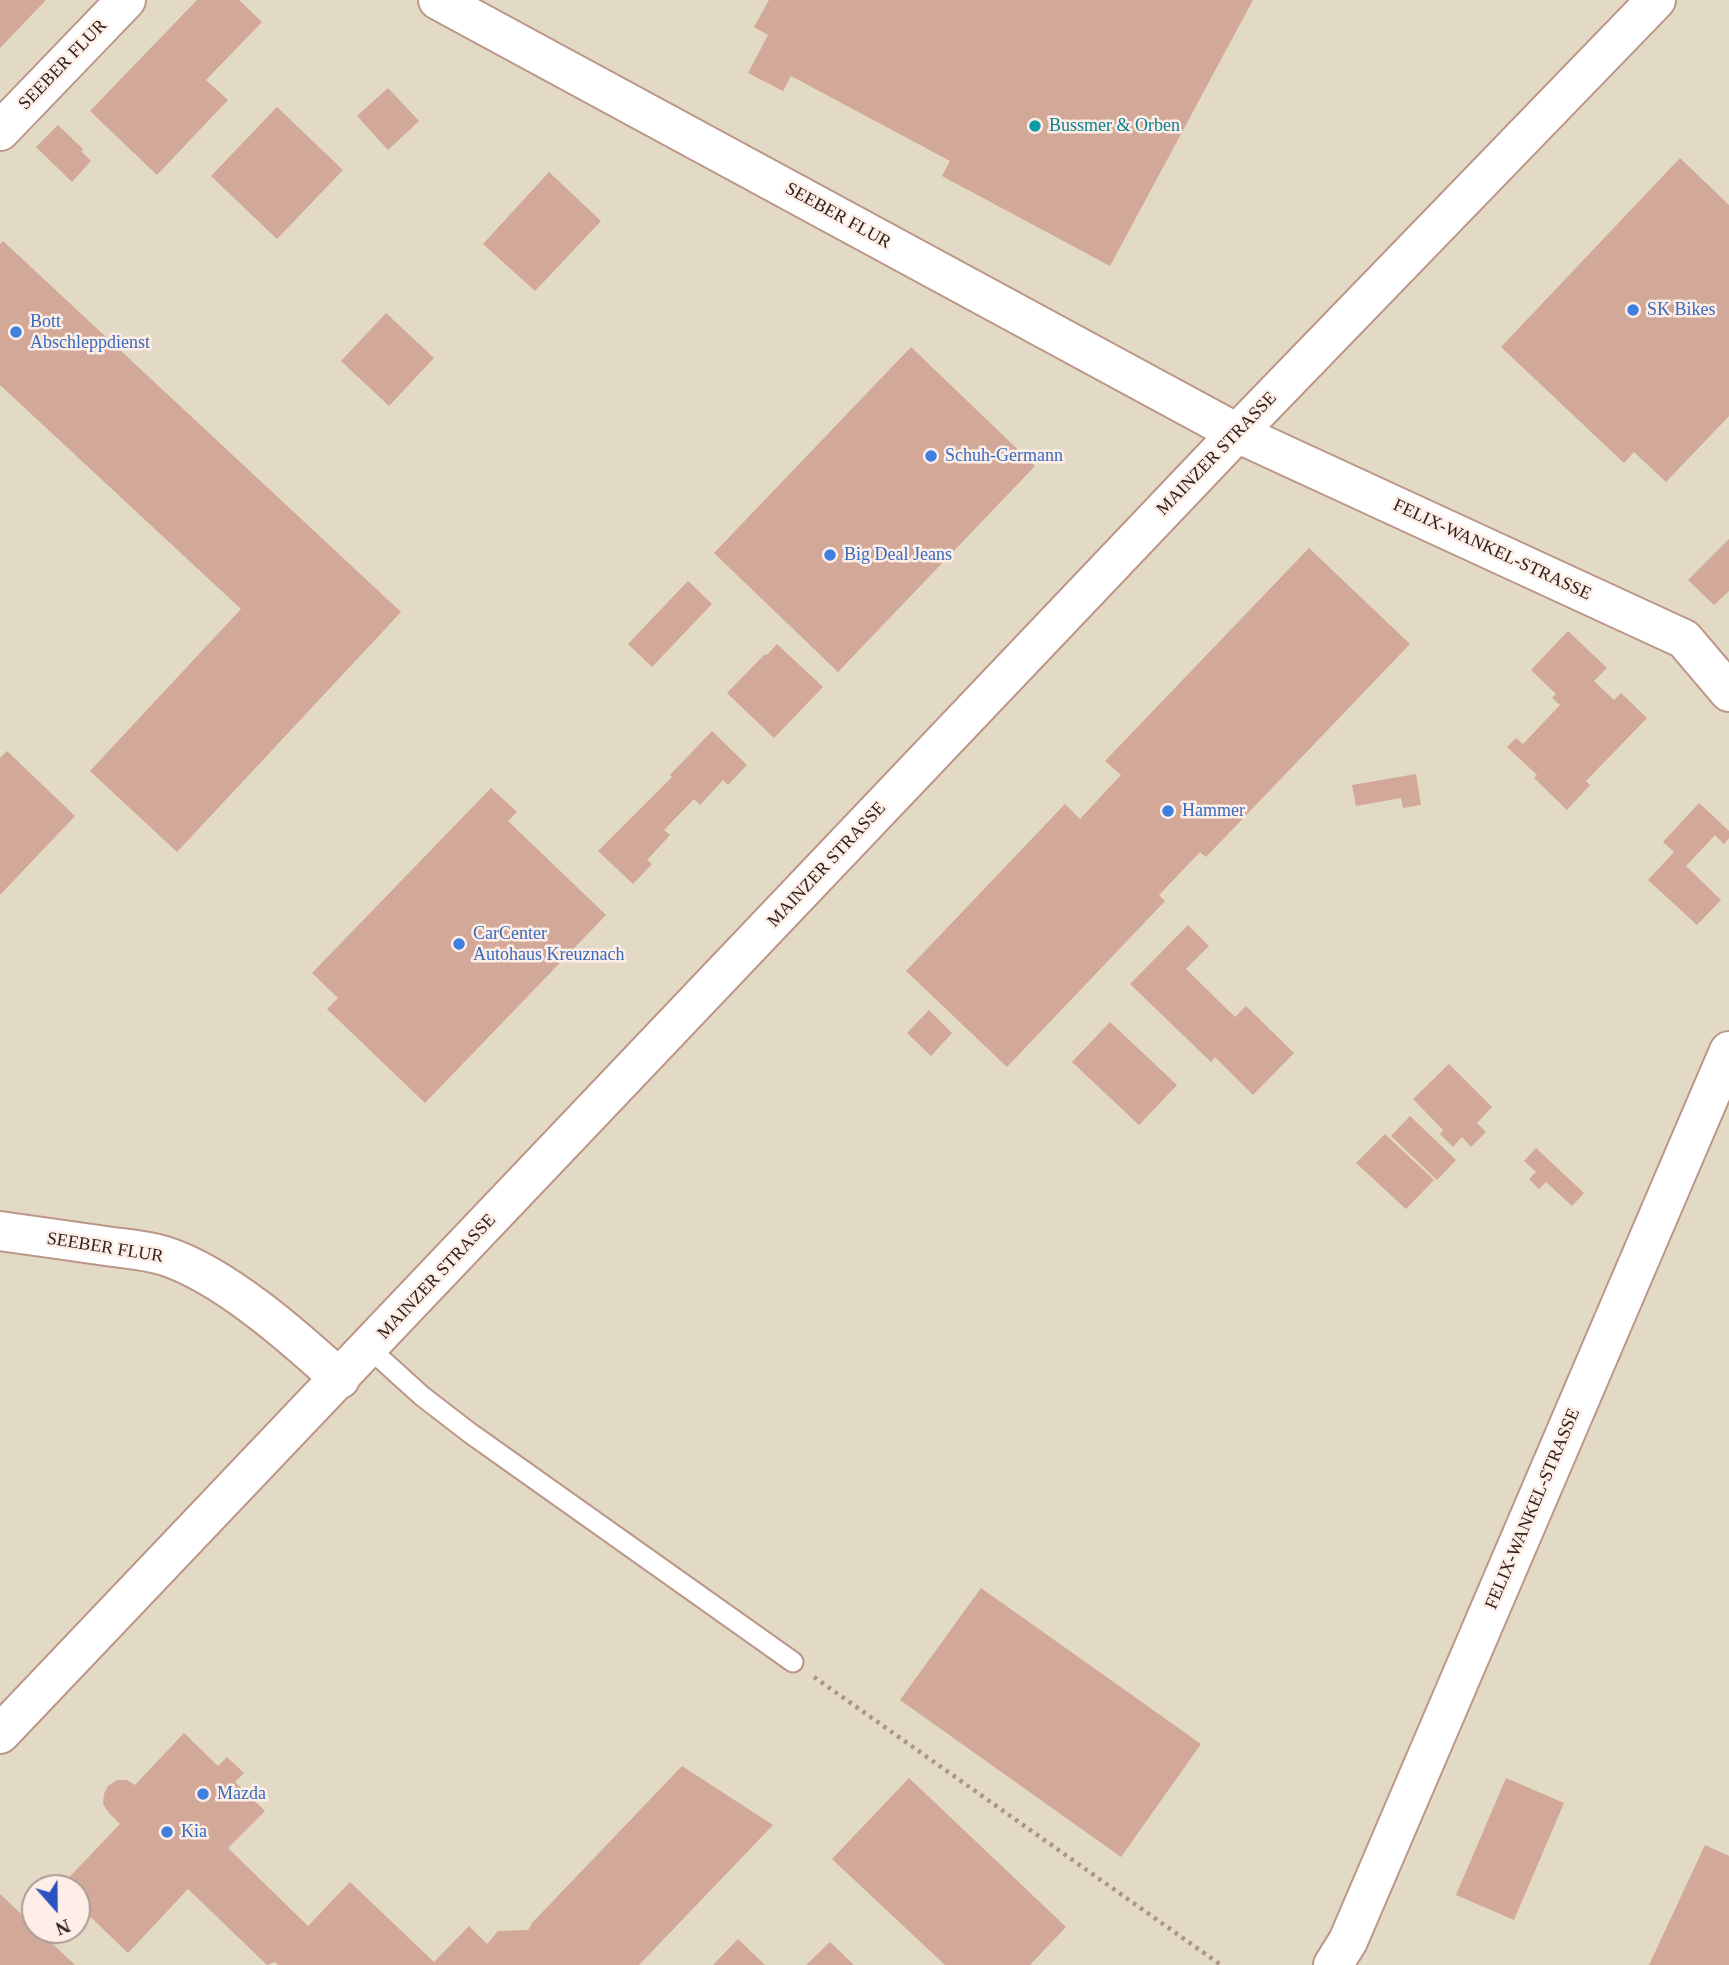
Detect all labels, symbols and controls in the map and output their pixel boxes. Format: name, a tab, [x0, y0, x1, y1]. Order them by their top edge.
street label: SEEBER FLUR	[14, 15, 112, 115]
place label: Bussmer & Orben	[1049, 115, 1180, 137]
marker: Bussmer & Orben	[1027, 118, 1043, 134]
street label: SEEBER FLUR	[781, 178, 895, 254]
place label: SK Bikes	[1647, 299, 1716, 321]
marker: SK Bikes	[1625, 302, 1641, 318]
place label: Bott Abschleppdienst	[30, 311, 150, 354]
marker: Bott Abschleppdienst	[8, 324, 24, 340]
street label: MAINZER STRASSE	[1152, 388, 1282, 520]
place label: Schuh-Germann	[945, 445, 1063, 467]
marker: Schuh-Germann	[923, 448, 939, 464]
street label: FELIX-WANKEL-STRASSE	[1390, 495, 1594, 605]
place label: Big Deal Jeans	[844, 544, 952, 566]
marker: Big Deal Jeans	[822, 547, 838, 563]
street label: MAINZER STRASSE	[763, 798, 891, 932]
place label: Hammer	[1182, 800, 1245, 822]
marker: Hammer	[1160, 803, 1176, 819]
place label: CarCenter Autohaus Kreuznach	[473, 923, 624, 965]
marker: CarCenter Autohaus Kreuznach	[451, 936, 467, 952]
street label: MAINZER STRASSE	[373, 1210, 501, 1344]
street label: SEEBER FLUR	[45, 1228, 165, 1268]
street label: FELIX-WANKEL-STRASSE	[1481, 1405, 1585, 1613]
place label: Mazda	[217, 1783, 266, 1805]
marker: Mazda	[195, 1786, 211, 1802]
place label: Kia	[181, 1821, 207, 1843]
marker: Kia	[159, 1824, 175, 1840]
north arrow	[21, 1874, 91, 1944]
text: N	[53, 1915, 73, 1939]

